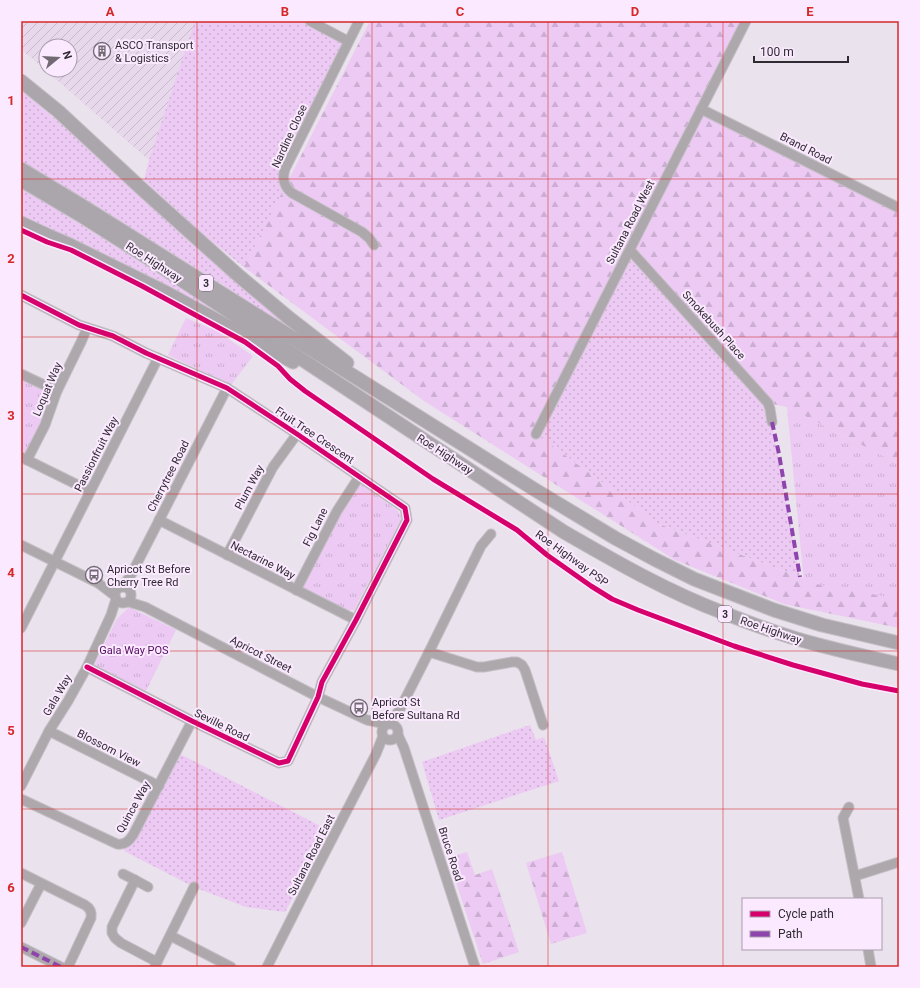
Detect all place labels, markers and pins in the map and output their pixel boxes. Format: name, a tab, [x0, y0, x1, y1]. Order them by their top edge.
place label: ASCO Transport & Logistics	[115, 39, 194, 65]
building icon: ASCO Transport & Logistics	[92, 41, 112, 61]
place label: Apricot St Before Cherry Tree Rd	[107, 563, 190, 589]
bus stop icon: Apricot St Before Cherry Tree Rd	[84, 565, 104, 585]
place label: Apricot St Before Sultana Rd	[372, 696, 460, 722]
bus stop icon: Apricot St Before Sultana Rd	[349, 698, 369, 718]

